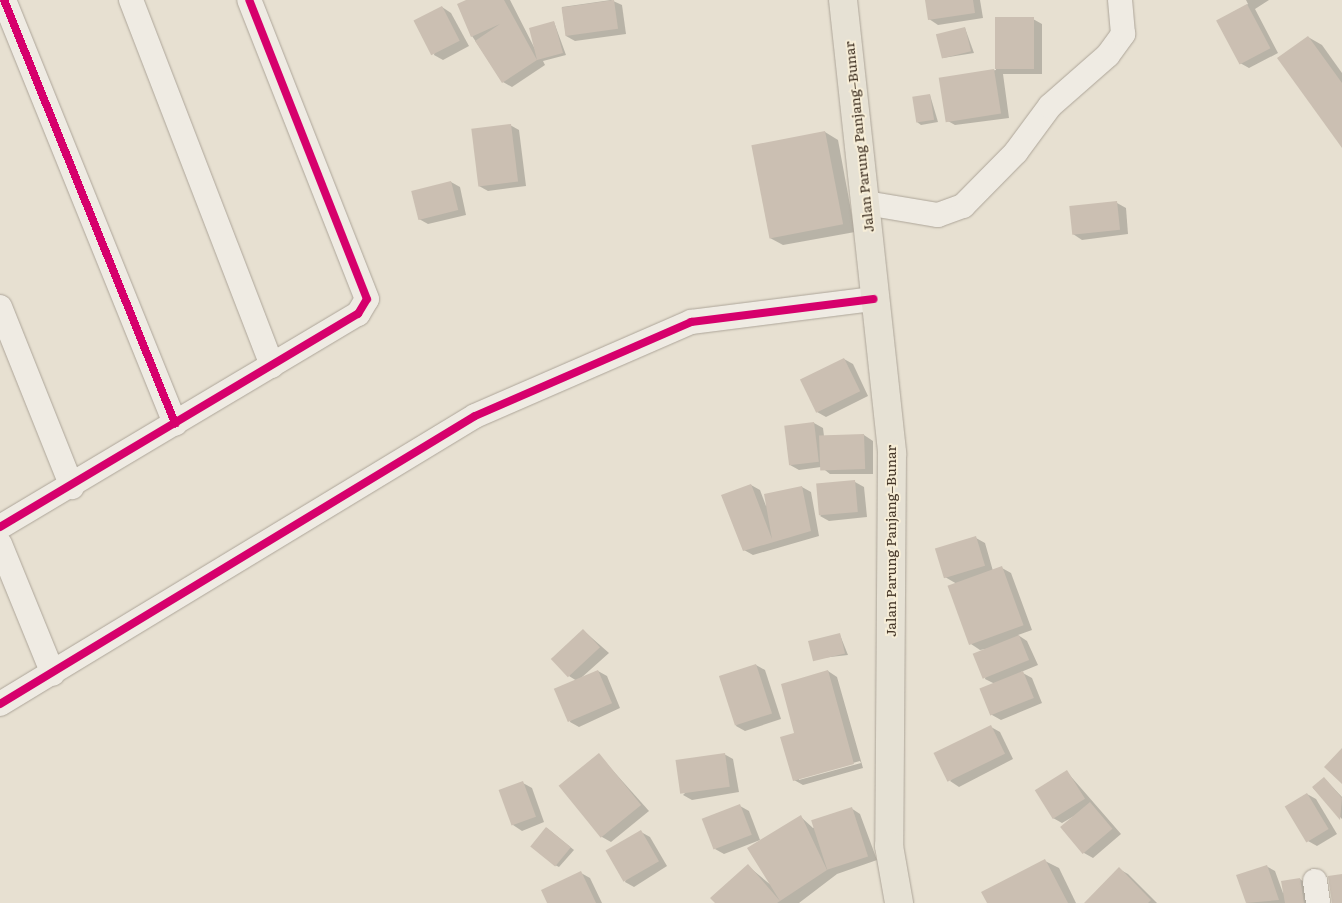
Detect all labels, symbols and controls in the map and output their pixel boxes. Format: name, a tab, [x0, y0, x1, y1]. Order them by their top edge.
street label: Jalan Parung Panjang–Bunar	[840, 41, 876, 233]
street label: Jalan Parung Panjang–Bunar	[882, 445, 898, 637]

